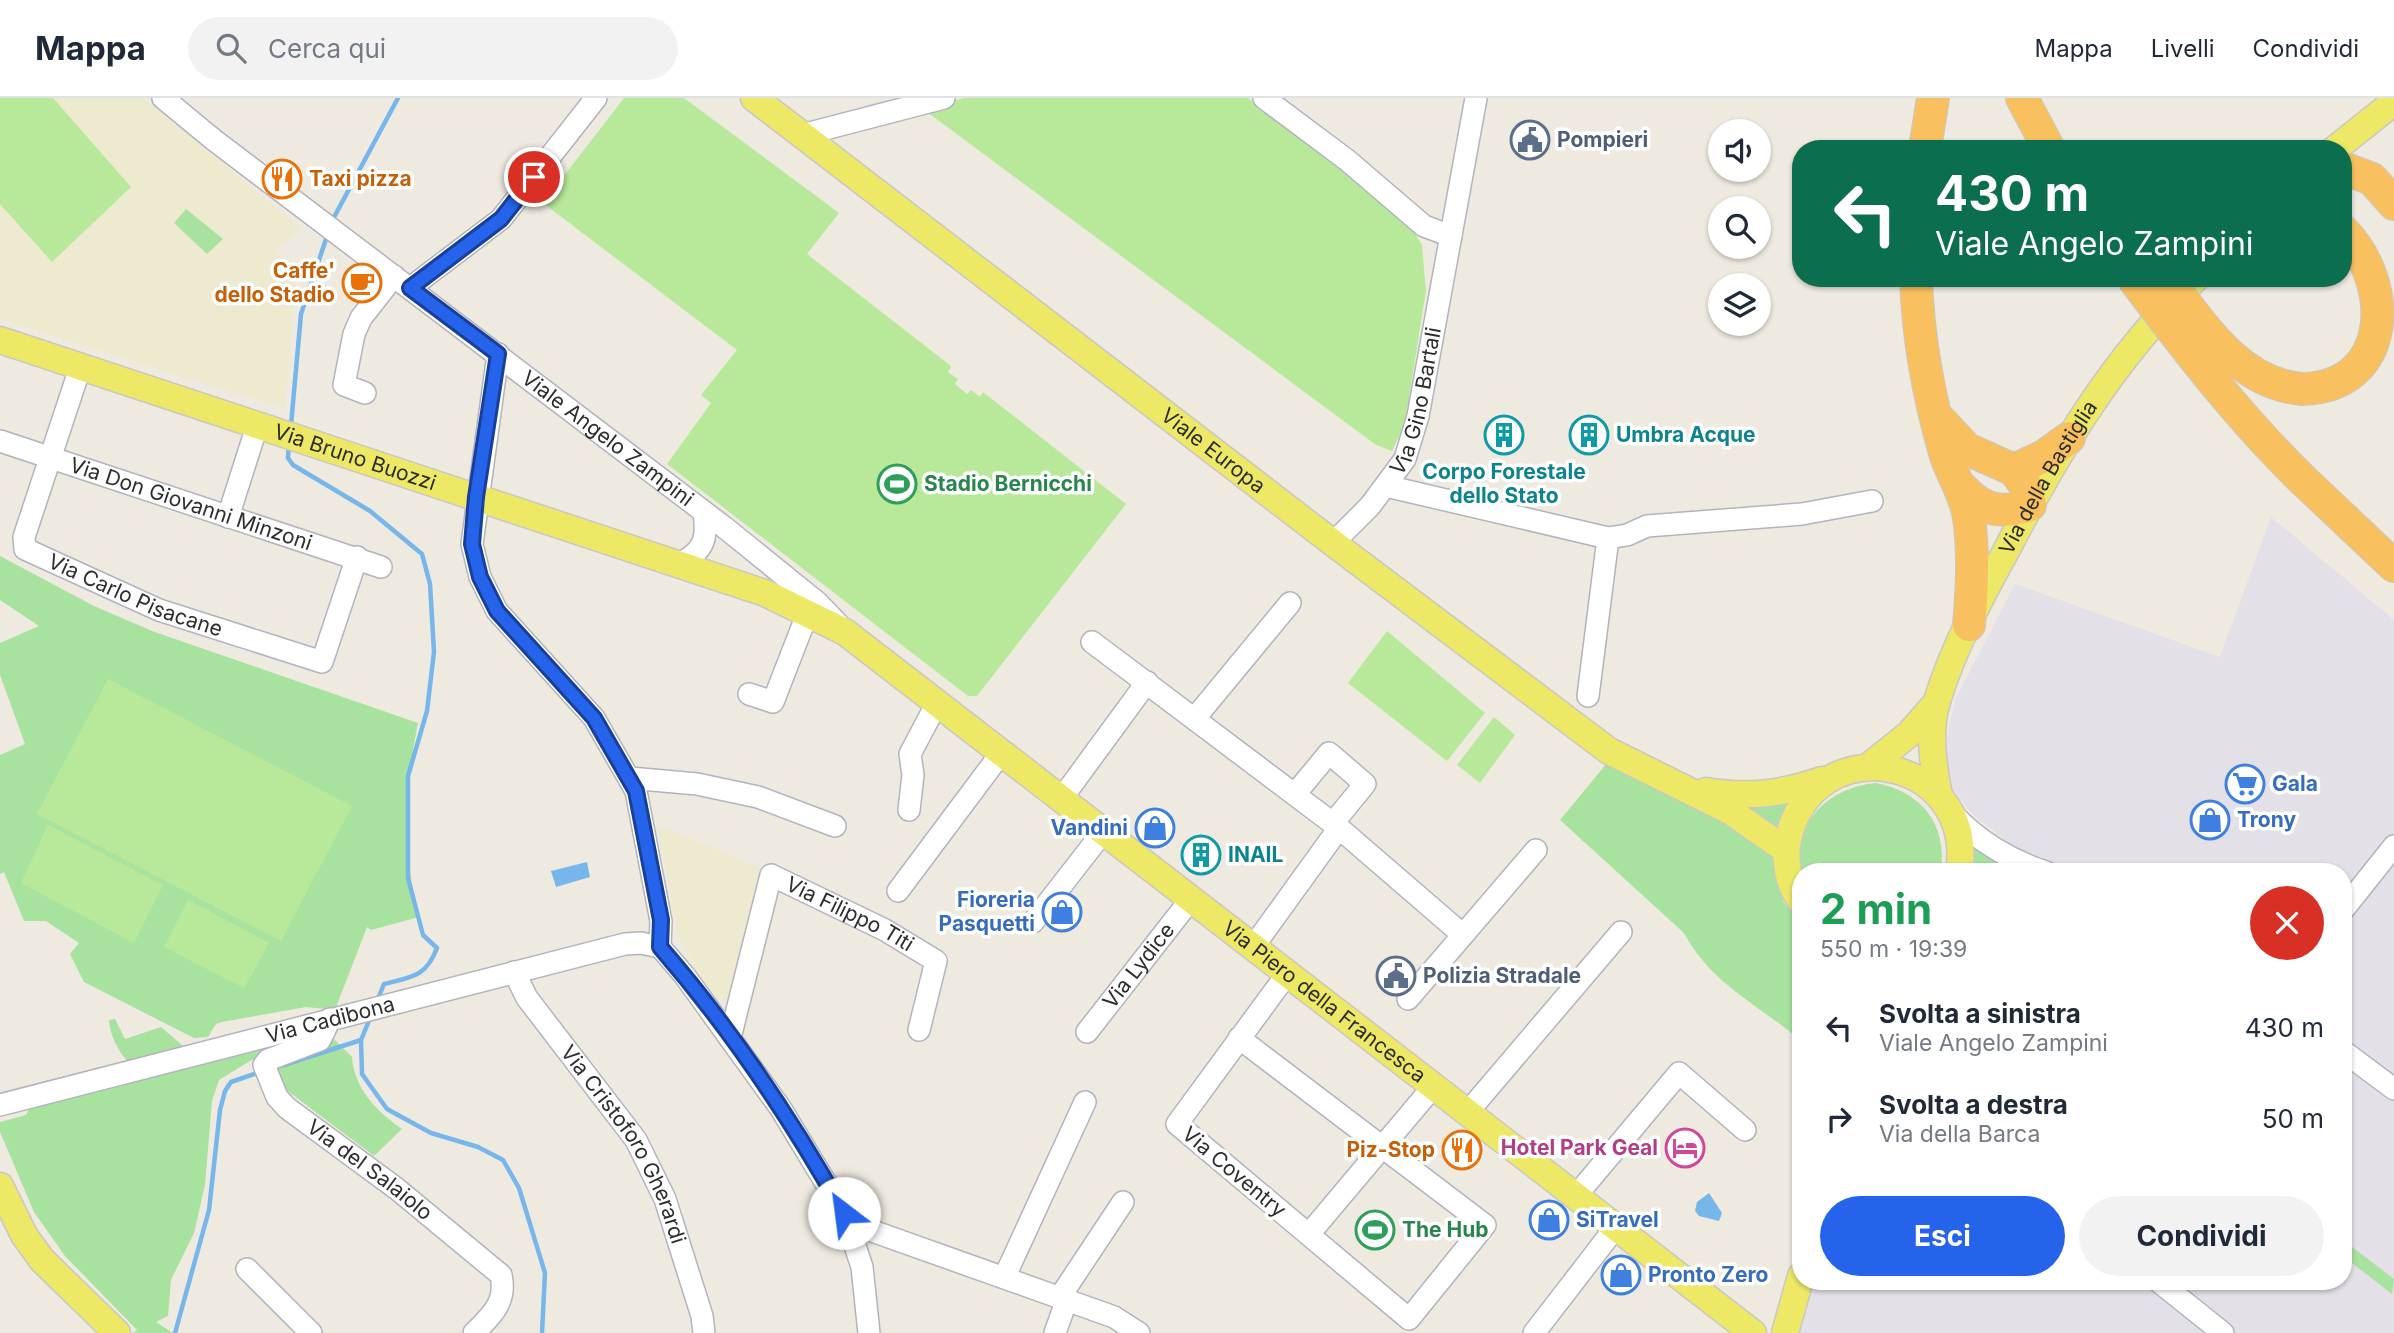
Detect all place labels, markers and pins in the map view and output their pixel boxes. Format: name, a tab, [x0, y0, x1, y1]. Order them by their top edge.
public building icon: Pompieri	[1509, 119, 1551, 161]
place label: Pompieri	[1557, 127, 1648, 152]
pin	[504, 147, 564, 207]
restaurant icon: Taxi pizza	[261, 158, 303, 200]
place label: Taxi pizza	[309, 166, 412, 191]
place label: Caffe' dello Stadio	[214, 258, 335, 307]
cafe icon: Caffe' dello Stadio	[341, 262, 383, 304]
building icon: Corpo Forestale dello Stato	[1483, 414, 1525, 456]
building icon: Umbra Acque	[1568, 414, 1610, 456]
place label: Umbra Acque	[1616, 422, 1756, 447]
place label: Corpo Forestale dello Stato	[1422, 459, 1586, 508]
sports icon: Stadio Bernicchi	[876, 463, 918, 505]
place label: Stadio Bernicchi	[924, 471, 1092, 496]
supermarket icon: Gala	[2224, 763, 2266, 805]
place label: Gala	[2272, 771, 2318, 796]
shop icon: Trony	[2189, 799, 2231, 841]
shop icon: Vandini	[1134, 807, 1176, 849]
place label: Trony	[2237, 807, 2296, 832]
place label: Vandini	[1051, 815, 1128, 840]
building icon: INAIL	[1180, 834, 1222, 876]
place label: INAIL	[1228, 842, 1283, 867]
place label: Fioreria Pasquetti	[939, 887, 1035, 936]
shop icon: Fioreria Pasquetti	[1041, 891, 1083, 933]
public building icon: Polizia Stradale	[1375, 955, 1417, 997]
place label: Polizia Stradale	[1423, 963, 1581, 988]
hotel icon: Hotel Park Geal	[1664, 1127, 1706, 1169]
restaurant icon: Piz-Stop	[1441, 1129, 1483, 1171]
place label: Hotel Park Geal	[1501, 1135, 1658, 1160]
place label: Piz-Stop	[1346, 1137, 1435, 1162]
shop icon: SiTravel	[1528, 1199, 1570, 1241]
place label: SiTravel	[1576, 1207, 1659, 1232]
sports icon: The Hub	[1354, 1209, 1396, 1251]
place label: The Hub	[1402, 1217, 1489, 1242]
shop icon: Pronto Zero	[1600, 1254, 1642, 1296]
place label: Pronto Zero	[1648, 1262, 1768, 1287]

